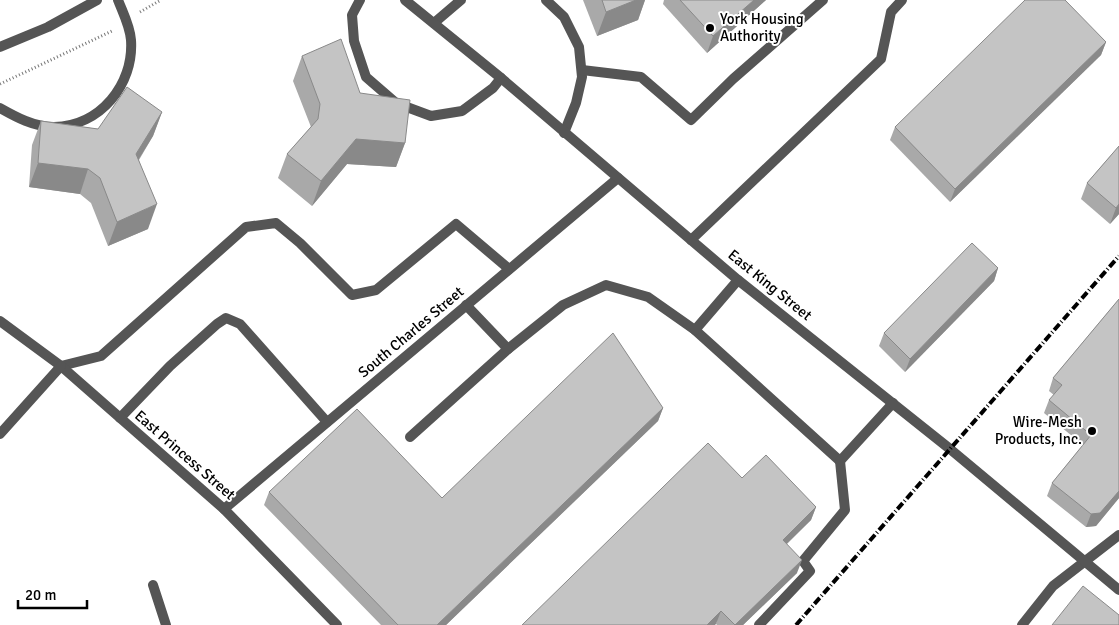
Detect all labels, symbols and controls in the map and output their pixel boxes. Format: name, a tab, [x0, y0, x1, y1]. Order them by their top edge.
place label: York Housing Authority	[720, 10, 804, 45]
marker: York Housing Authority	[704, 22, 716, 34]
street label: East King Street	[724, 246, 816, 324]
street label: South Charles Street	[355, 283, 467, 381]
street label: East Princess Street	[131, 406, 239, 504]
place label: Wire-Mesh Products, Inc.	[995, 413, 1082, 448]
marker: Wire-Mesh Products, Inc.	[1086, 425, 1098, 437]
scale bar	[18, 578, 86, 610]
text: 20 m	[25, 586, 56, 604]

